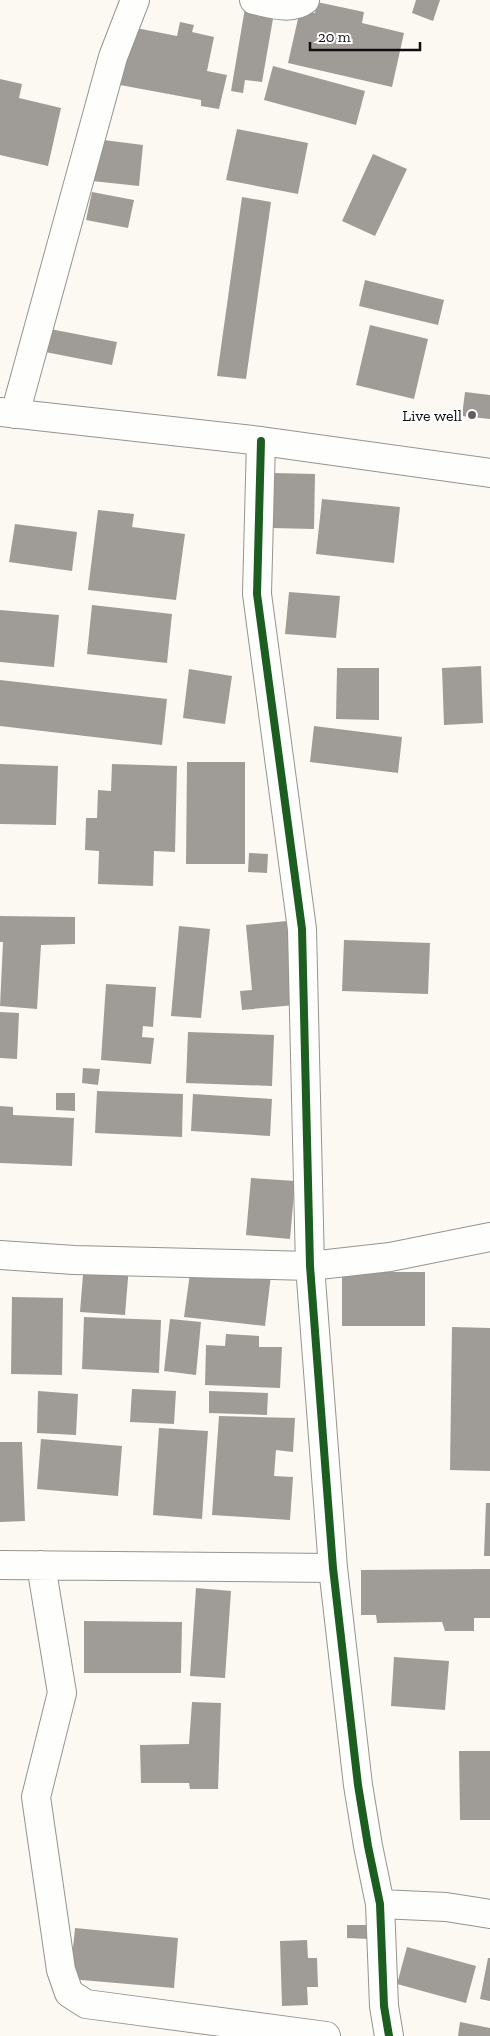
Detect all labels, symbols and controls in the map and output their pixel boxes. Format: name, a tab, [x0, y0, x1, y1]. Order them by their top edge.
scale bar	[310, 20, 420, 52]
text: 20 m	[318, 28, 351, 46]
place label: Live well	[402, 406, 462, 425]
marker: Live well	[466, 409, 478, 421]

